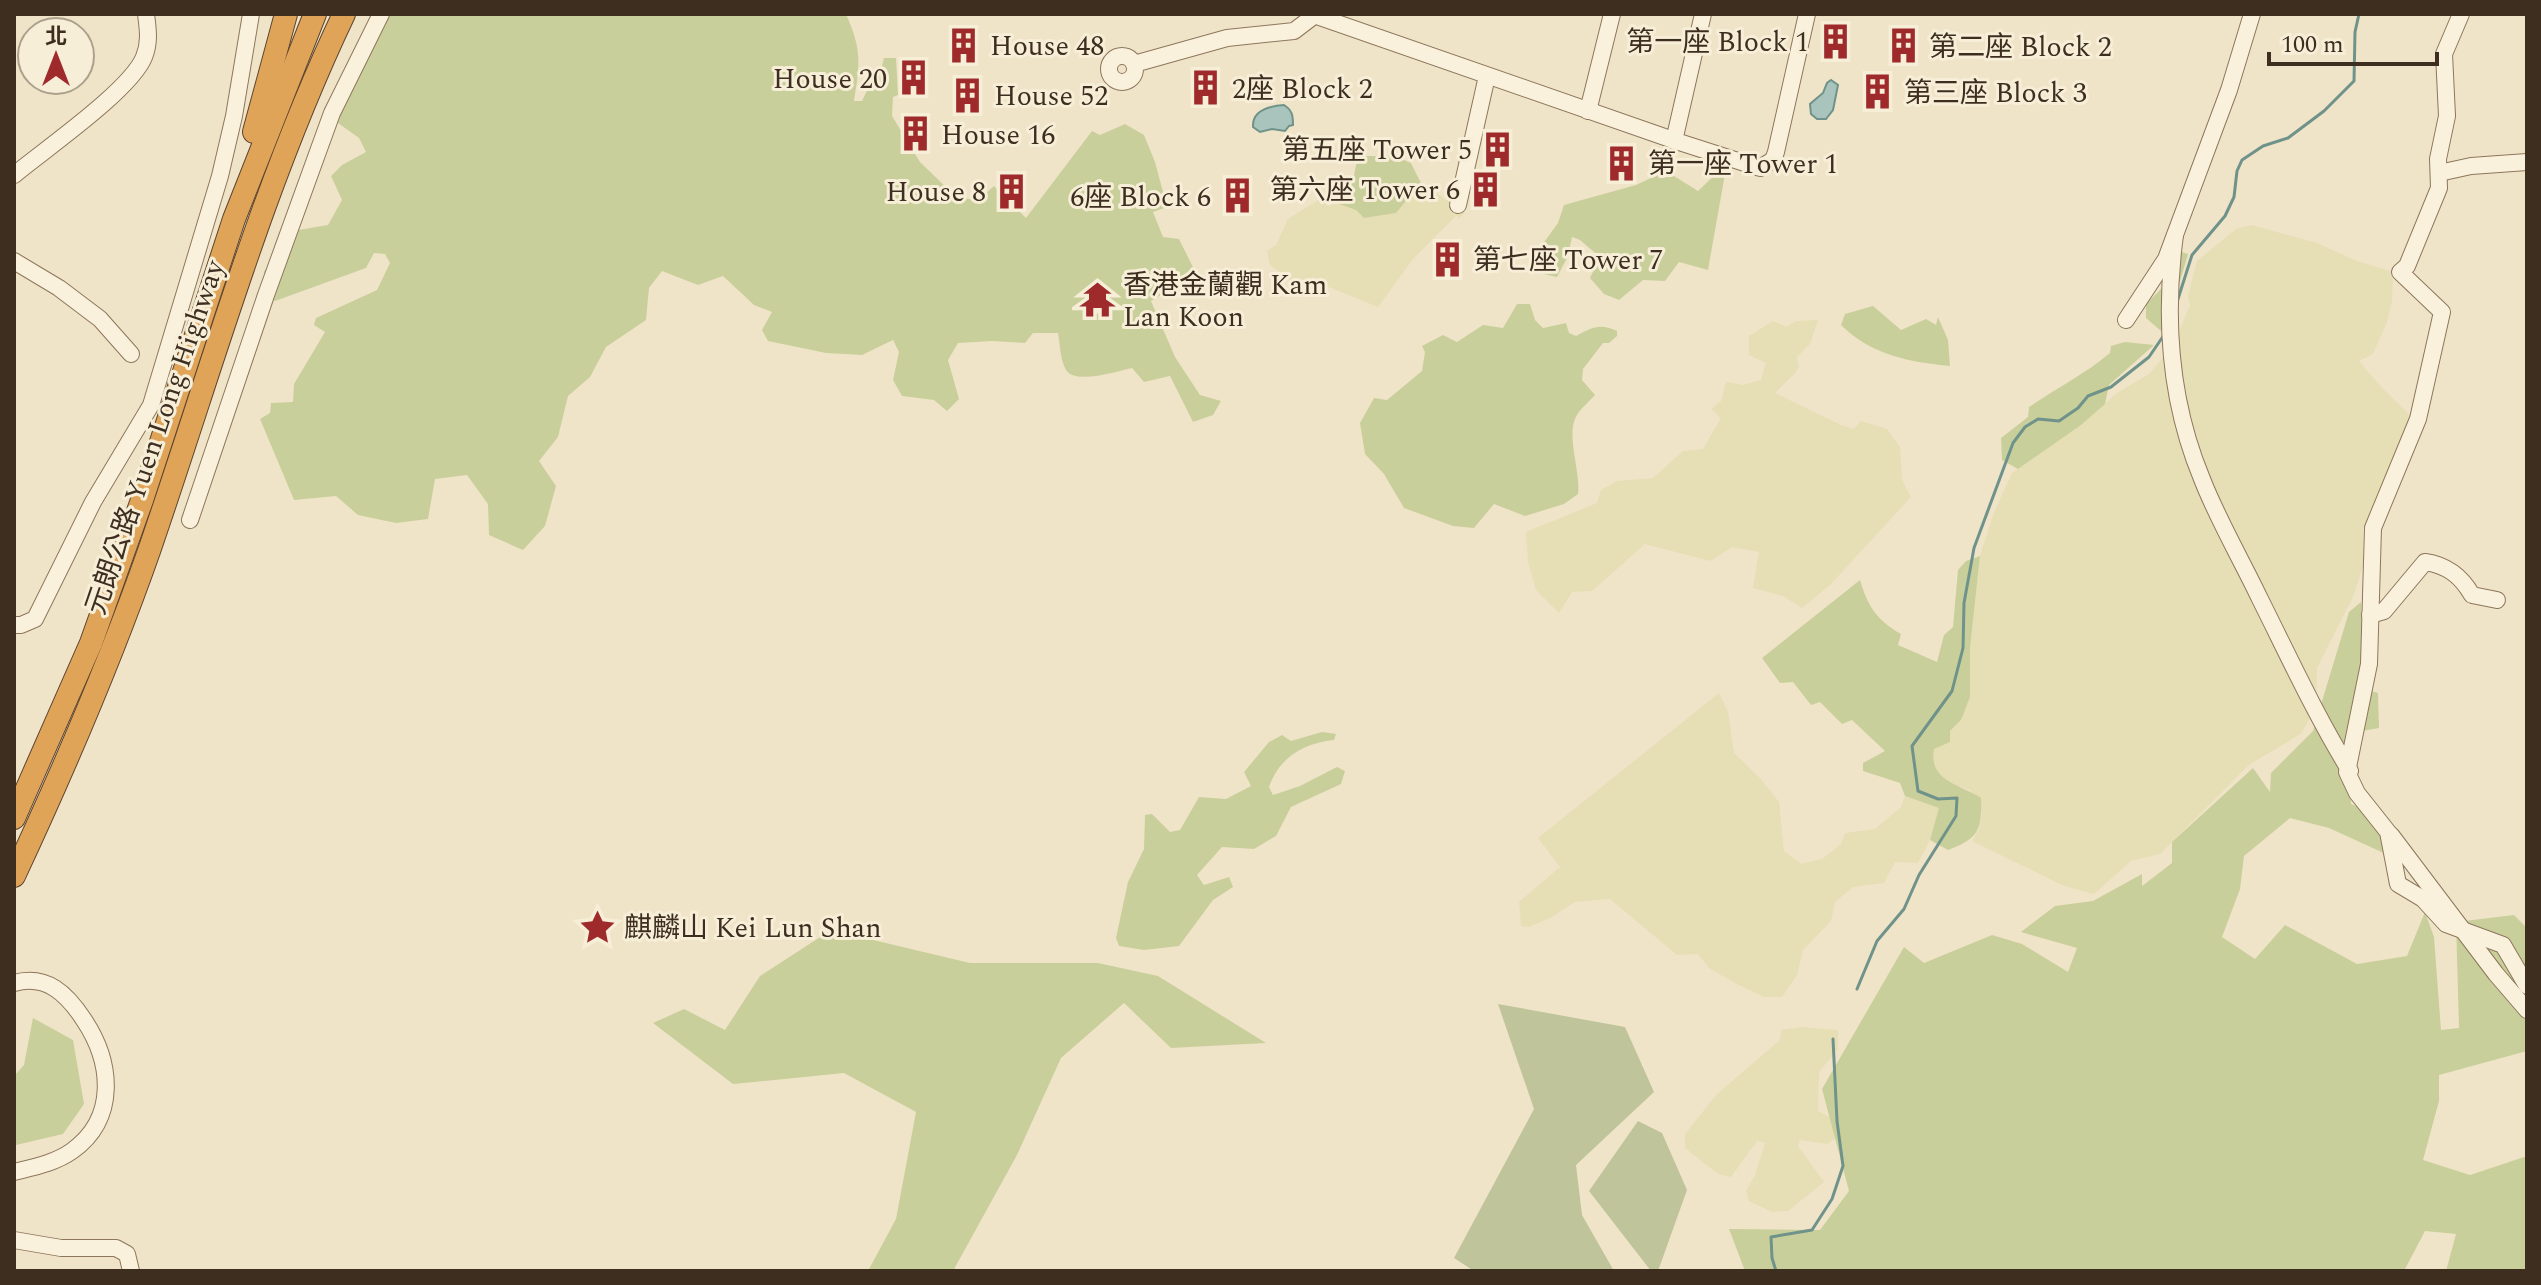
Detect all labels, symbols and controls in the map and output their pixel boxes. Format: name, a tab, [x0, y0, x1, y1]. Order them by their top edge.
north arrow	[16, 16, 96, 96]
scale bar	[2269, 16, 2437, 66]
text: 北	[45, 21, 67, 54]
place label: 第一座 Block 1	[1626, 21, 1809, 64]
building icon: 第一座 Block 1	[1816, 22, 1854, 60]
place label: House 48	[990, 25, 1104, 68]
building icon: House 48	[945, 26, 983, 64]
place label: 第二座 Block 2	[1929, 26, 2112, 69]
building icon: 第二座 Block 2	[1884, 27, 1922, 65]
text: 100 m	[2281, 27, 2344, 63]
place label: House 20	[773, 58, 887, 101]
building icon: House 20	[894, 59, 932, 97]
place label: 2座 Block 2	[1232, 68, 1373, 111]
building icon: 2座 Block 2	[1187, 69, 1225, 107]
place label: 第三座 Block 3	[1904, 72, 2087, 115]
building icon: 第三座 Block 3	[1859, 73, 1897, 111]
place label: House 52	[994, 75, 1108, 118]
building icon: House 52	[949, 76, 987, 114]
place label: House 16	[941, 114, 1055, 157]
building icon: House 16	[896, 115, 934, 153]
place label: 第五座 Tower 5	[1282, 129, 1472, 172]
building icon: 第五座 Tower 5	[1479, 130, 1517, 168]
place label: 第一座 Tower 1	[1648, 143, 1838, 186]
building icon: 第一座 Tower 1	[1603, 144, 1641, 182]
place label: 第六座 Tower 6	[1270, 169, 1460, 212]
building icon: 第六座 Tower 6	[1467, 170, 1505, 208]
place label: House 8	[886, 171, 986, 214]
building icon: House 8	[993, 172, 1031, 210]
place label: 6座 Block 6	[1070, 176, 1211, 219]
building icon: 6座 Block 6	[1218, 177, 1256, 215]
place label: 第七座 Tower 7	[1473, 239, 1663, 282]
building icon: 第七座 Tower 7	[1428, 240, 1466, 278]
street label: 元朗公路 Yuen Long Highway	[75, 253, 237, 620]
place label: 香港金蘭觀 Kam Lan Koon	[1123, 264, 1327, 339]
temple icon: 香港金蘭觀 Kam Lan Koon	[1078, 281, 1116, 319]
place label: 麒麟山 Kei Lun Shan	[624, 907, 882, 950]
place icon: 麒麟山 Kei Lun Shan	[579, 908, 617, 946]

